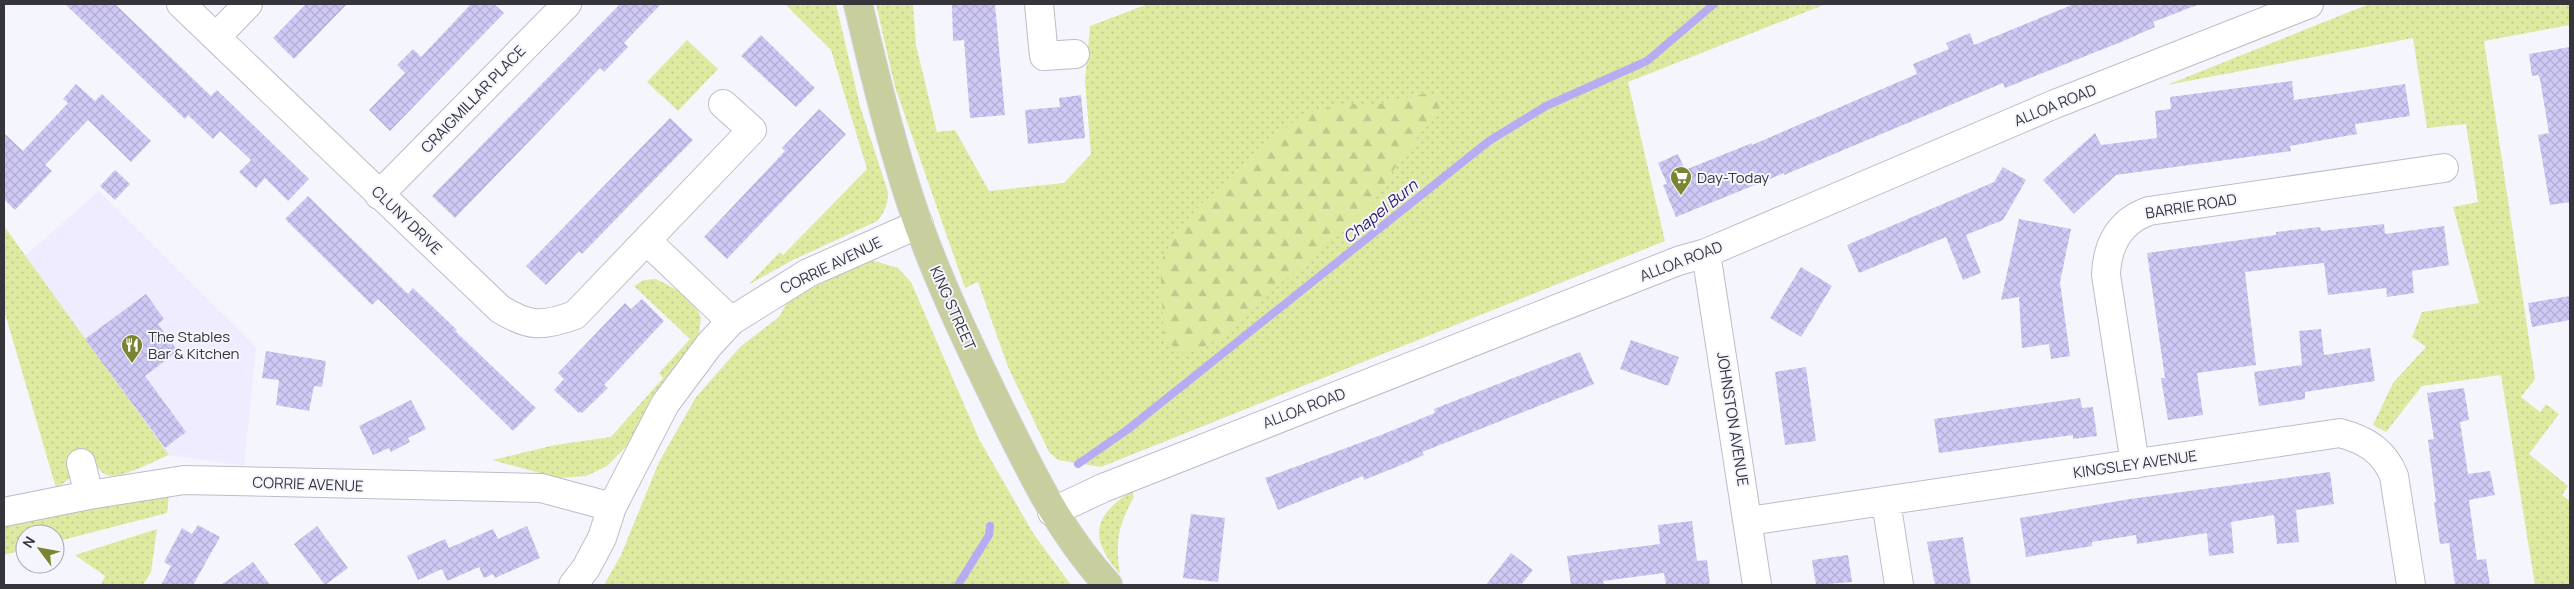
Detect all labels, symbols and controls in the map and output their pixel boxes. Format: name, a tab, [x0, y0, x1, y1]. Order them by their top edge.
street label: CRAIGMILLAR PLACE	[416, 41, 530, 157]
street label: ALLOA ROAD	[2011, 79, 2099, 131]
supermarket icon: Day-Today	[1669, 165, 1693, 196]
place label: Day-Today	[1697, 167, 1769, 188]
water label: Chapel Burn	[1338, 174, 1422, 248]
street label: CLUNY DRIVE	[367, 181, 447, 259]
street label: BARRIE ROAD	[2144, 188, 2238, 224]
street label: CORRIE AVENUE	[777, 231, 885, 299]
street label: ALLOA ROAD	[1637, 236, 1725, 286]
street label: KING STREET	[925, 263, 981, 353]
place label: The Stables Bar & Kitchen	[148, 326, 240, 364]
restaurant icon: The Stables Bar & Kitchen	[120, 333, 144, 364]
street label: JOHNSTON AVENUE	[1712, 350, 1754, 488]
street label: ALLOA ROAD	[1260, 383, 1348, 433]
street label: KINGSLEY AVENUE	[2072, 445, 2198, 483]
street label: CORRIE AVENUE	[252, 472, 364, 496]
north arrow	[15, 524, 65, 574]
text: N	[18, 533, 39, 551]

